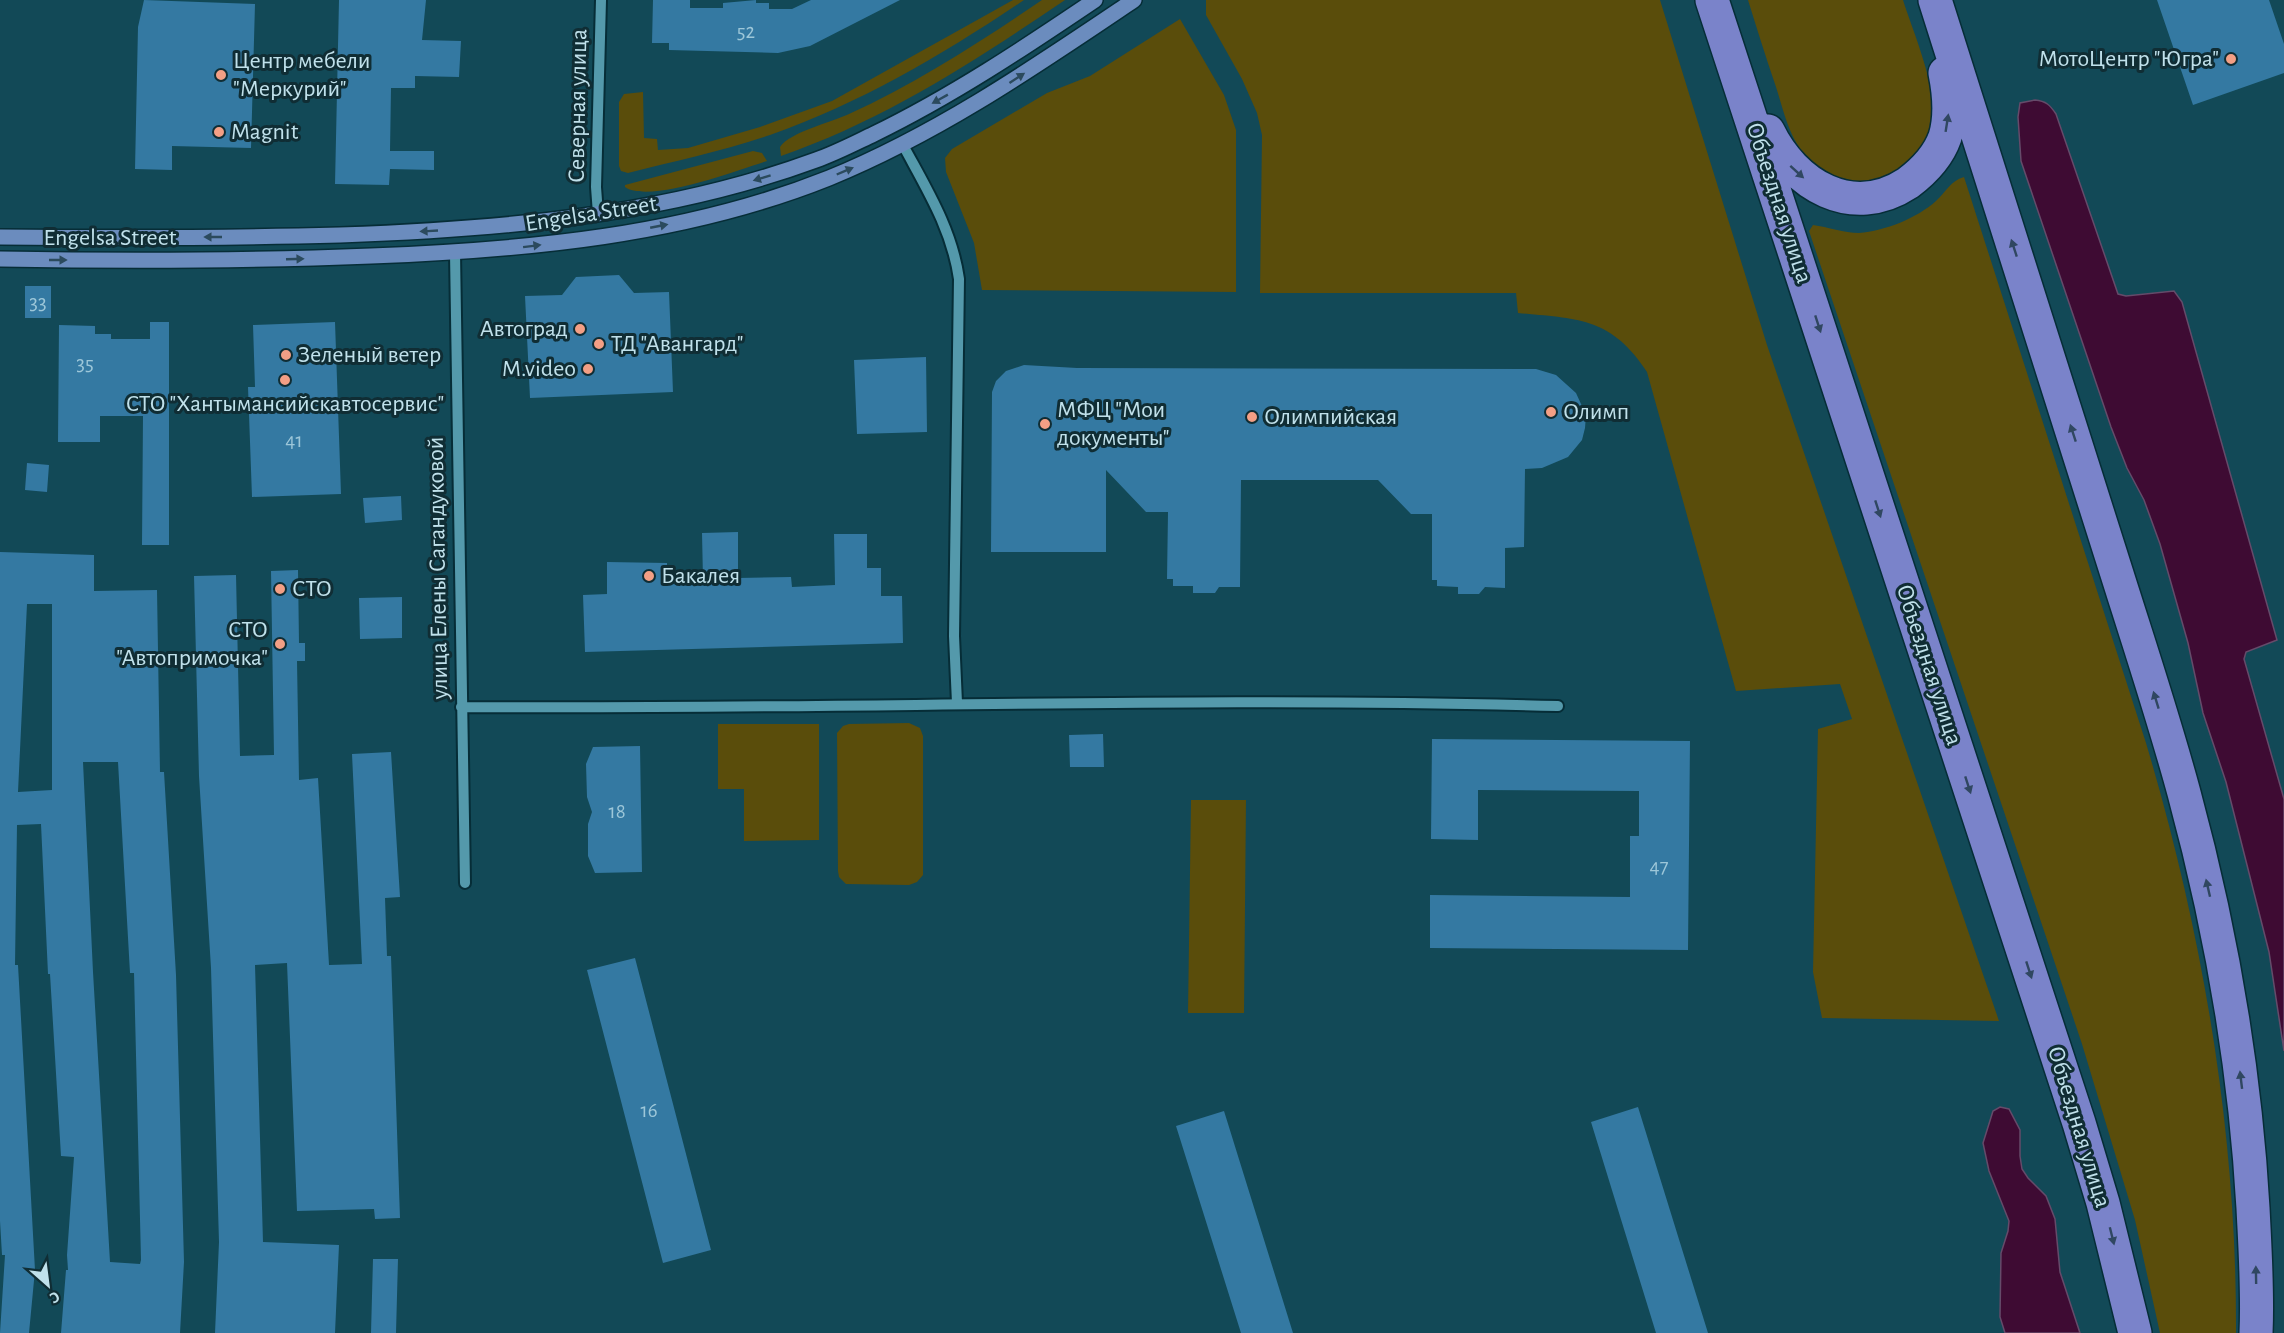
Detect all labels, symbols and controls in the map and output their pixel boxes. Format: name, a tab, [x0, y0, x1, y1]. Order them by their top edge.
house number: 52	[737, 21, 755, 42]
street label: Северная улица	[565, 29, 591, 183]
place label: МотоЦентр "Югра"	[2038, 47, 2219, 71]
place label: Центр мебели "Меркурий"	[233, 49, 371, 101]
marker: МотоЦентр "Югра"	[2224, 52, 2238, 66]
marker: Центр мебели "Меркурий"	[214, 68, 228, 82]
one-way arrow	[1009, 73, 1025, 84]
one-way arrow	[931, 94, 948, 104]
one-way arrow	[1943, 113, 1952, 132]
place label: Magnit	[231, 120, 299, 144]
street label: Объездная улица	[1742, 120, 1816, 286]
marker: Magnit	[212, 125, 226, 139]
one-way arrow	[1789, 165, 1804, 178]
one-way arrow	[837, 166, 855, 176]
one-way arrow	[753, 174, 771, 183]
street label: Engelsa Street	[524, 192, 659, 236]
one-way arrow	[650, 221, 669, 230]
street label: Engelsa Street	[44, 226, 177, 250]
one-way arrow	[419, 226, 438, 235]
one-way arrow	[204, 232, 223, 242]
one-way arrow	[2009, 239, 2018, 257]
one-way arrow	[523, 241, 542, 251]
one-way arrow	[49, 255, 68, 265]
one-way arrow	[286, 255, 305, 264]
house number: 33	[29, 292, 47, 313]
one-way arrow	[1813, 315, 1823, 333]
place label: Автоград	[480, 317, 568, 341]
marker: Автоград	[573, 322, 587, 336]
place label: ТД "Авангард"	[611, 332, 744, 356]
marker: ТД "Авангард"	[592, 337, 606, 351]
place label: Зеленый ветер	[298, 343, 441, 367]
marker: Зеленый ветер	[279, 348, 293, 362]
house number: 35	[76, 353, 94, 374]
place label: M.video	[502, 357, 576, 381]
marker: M.video	[581, 362, 595, 376]
marker: СТО "Хантымансийскавтосервис"	[278, 373, 292, 387]
place label: СТО "Хантымансийскавтосервис"	[126, 392, 444, 416]
place label: МФЦ "Мои документы"	[1057, 398, 1170, 450]
place label: Олимп	[1563, 400, 1629, 424]
place label: Олимпийская	[1264, 405, 1397, 429]
marker: Олимп	[1544, 405, 1558, 419]
marker: Олимпийская	[1245, 410, 1259, 424]
marker: МФЦ "Мои документы"	[1038, 417, 1052, 431]
one-way arrow	[2068, 424, 2078, 442]
house number: 41	[285, 430, 303, 451]
street label: улица Елены Сагандуковой	[424, 436, 452, 701]
one-way arrow	[1873, 500, 1883, 518]
place label: Бакалея	[661, 564, 740, 588]
marker: Бакалея	[642, 569, 656, 583]
place label: СТО	[292, 577, 332, 601]
marker: СТО	[273, 582, 287, 596]
street label: Объездная улица	[1892, 582, 1966, 748]
place label: СТО "Автопримочка"	[116, 618, 268, 670]
marker: СТО "Автопримочка"	[273, 637, 287, 651]
one-way arrow	[2151, 691, 2160, 709]
one-way arrow	[1964, 776, 1973, 794]
house number: 18	[608, 801, 626, 822]
house number: 47	[1650, 856, 1669, 877]
one-way arrow	[2202, 879, 2212, 897]
one-way arrow	[2025, 961, 2034, 979]
street label: Объездная улица	[2043, 1043, 2115, 1211]
one-way arrow	[2236, 1071, 2246, 1090]
house number: 16	[640, 1100, 658, 1121]
one-way arrow	[2108, 1228, 2117, 1246]
north arrow	[18, 1255, 78, 1315]
one-way arrow	[2251, 1265, 2260, 1284]
text: С	[47, 1288, 62, 1307]

